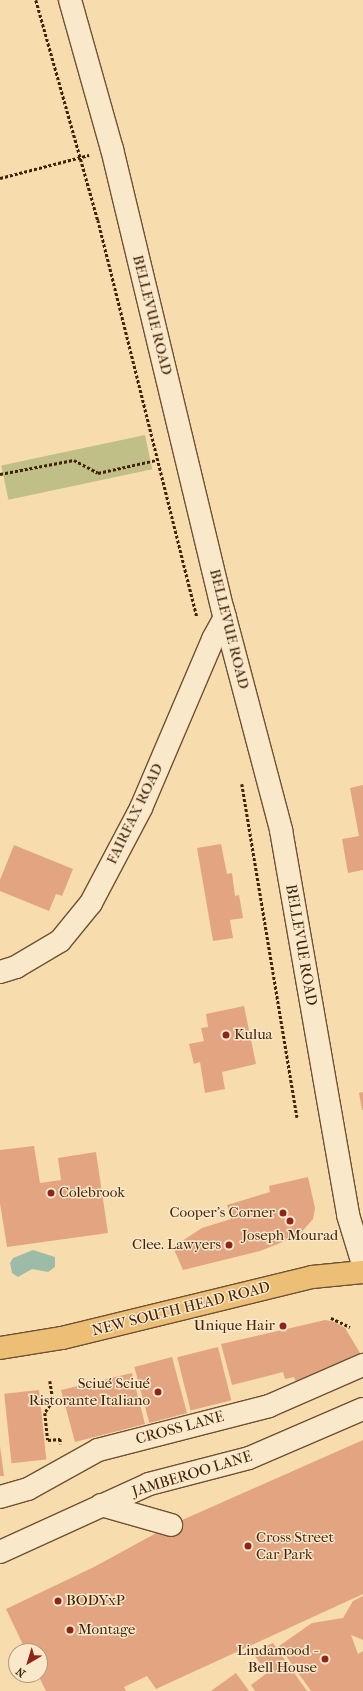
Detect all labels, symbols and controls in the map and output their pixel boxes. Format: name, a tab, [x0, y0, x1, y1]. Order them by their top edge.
street label: BELLEVUE ROAD	[128, 253, 176, 377]
street label: BELLEVUE ROAD	[205, 567, 253, 691]
street label: FAIRFAX ROAD	[103, 761, 167, 867]
street label: BELLEVUE ROAD	[281, 883, 321, 1007]
place label: Kulua	[234, 1026, 273, 1044]
marker: Kulua	[221, 1030, 231, 1040]
place label: Colebrook	[59, 1184, 125, 1202]
marker: Colebrook	[46, 1188, 56, 1198]
place label: Cooper’s Corner	[169, 1204, 275, 1222]
marker: Cooper’s Corner	[278, 1208, 288, 1218]
marker: Joseph Mourad	[285, 1216, 295, 1226]
place label: Joseph Mourad	[242, 1227, 338, 1245]
place label: Clee. Lawyers	[132, 1236, 221, 1254]
marker: Clee. Lawyers	[224, 1240, 234, 1250]
street label: NEW SOUTH HEAD ROAD	[90, 1278, 272, 1340]
place label: Unique Hair	[194, 1317, 275, 1335]
marker: Unique Hair	[278, 1321, 288, 1331]
place label: Sciué Sciué Ristorante Italiano	[29, 1374, 150, 1409]
marker: Sciué Sciué Ristorante Italiano	[153, 1387, 163, 1397]
street label: CROSS LANE	[134, 1408, 226, 1448]
street label: JAMBEROO LANE	[130, 1447, 254, 1501]
place label: Cross Street Car Park	[256, 1528, 334, 1563]
marker: Cross Street Car Park	[243, 1541, 253, 1551]
place label: BODYxP	[66, 1592, 125, 1610]
marker: BODYxP	[53, 1596, 63, 1606]
place label: Montage	[78, 1621, 135, 1639]
marker: Montage	[65, 1625, 75, 1635]
place label: Lindamood - Bell House	[237, 1641, 317, 1676]
north arrow	[8, 1643, 48, 1683]
marker: Lindamood - Bell House	[320, 1654, 330, 1664]
text: N	[14, 1664, 28, 1680]

